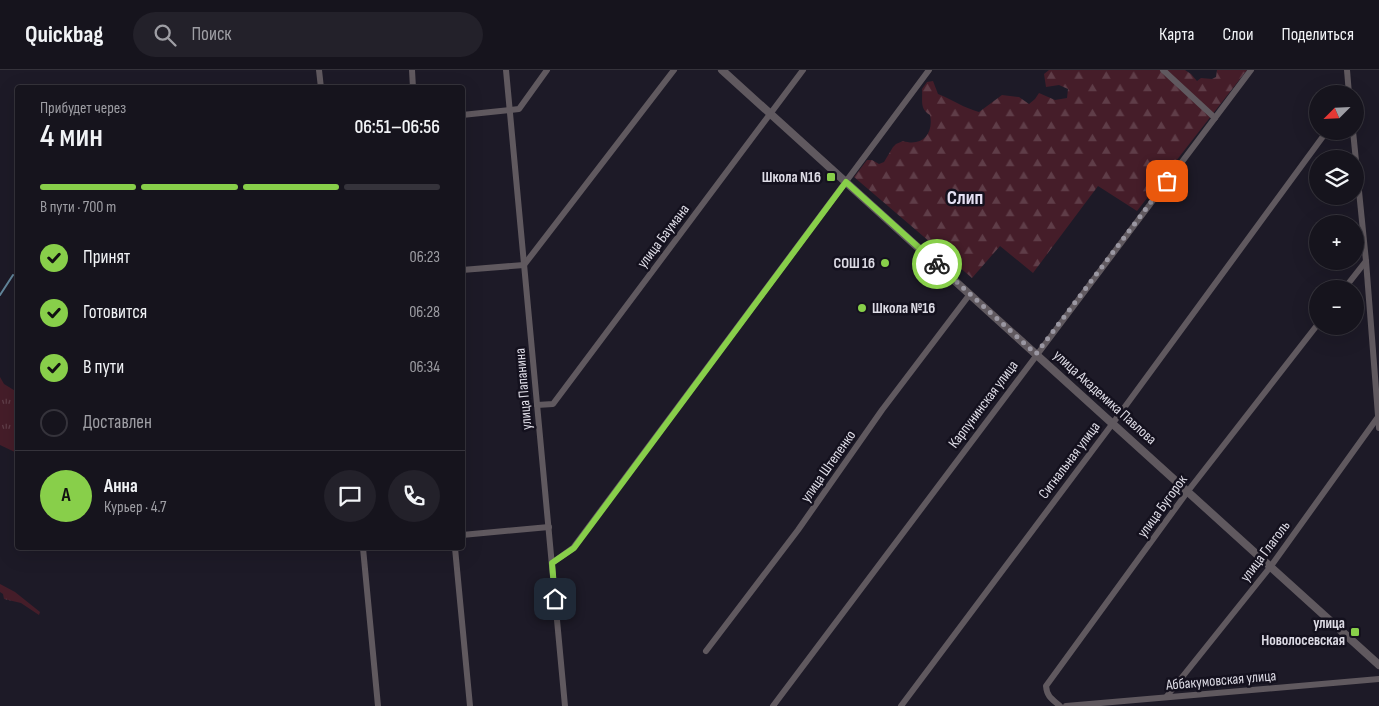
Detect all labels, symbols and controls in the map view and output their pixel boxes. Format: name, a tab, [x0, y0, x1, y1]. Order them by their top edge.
search box	[133, 12, 483, 57]
text: Quickbag	[25, 20, 103, 49]
icon: search	[151, 21, 179, 49]
text: Поиск	[191, 23, 232, 46]
text: Карта	[1159, 24, 1195, 45]
text: Слои	[1223, 24, 1254, 45]
text: Поделиться	[1282, 24, 1354, 45]
north arrow	[1309, 85, 1364, 140]
map controls	[1309, 85, 1364, 335]
text: Прибудет через	[40, 99, 126, 118]
text: 06:51–06:56	[354, 116, 440, 139]
text: 4 мин	[40, 117, 103, 156]
button: layers	[1309, 150, 1364, 205]
pin	[1146, 160, 1188, 202]
icon: bag	[1153, 167, 1181, 195]
place label: Школа N16	[762, 168, 821, 187]
marker: Школа N16	[825, 171, 837, 183]
district label: Слип	[947, 186, 983, 210]
text: В пути · 700 m	[40, 198, 116, 217]
street label: улица Баумана	[633, 200, 694, 272]
button: +	[1309, 215, 1364, 270]
courier	[912, 239, 962, 289]
icon: check	[40, 244, 68, 272]
text: Принят	[83, 246, 130, 269]
text: 06:23	[410, 248, 440, 267]
icon: bike	[923, 250, 951, 278]
place label: СОШ 16	[834, 254, 875, 273]
marker: СОШ 16	[879, 257, 891, 269]
button: −	[1309, 280, 1364, 335]
icon: check	[40, 299, 68, 327]
place label: Школа №16	[872, 299, 935, 318]
text: Готовится	[83, 301, 147, 324]
marker: Школа №16	[856, 302, 868, 314]
text: 06:28	[409, 303, 440, 322]
street label: улица Академика Павлова	[1049, 346, 1160, 449]
street label: улица Папанина	[510, 347, 537, 431]
icon: check	[40, 354, 68, 382]
text: В пути	[83, 356, 124, 379]
street label: Карпунинская улица	[944, 357, 1023, 452]
text: 06:34	[409, 358, 440, 377]
text: Доставлен	[83, 411, 152, 434]
street label: Сигнальная улица	[1034, 418, 1105, 503]
street label: улица Штепенко	[797, 427, 860, 506]
button: chat	[324, 470, 376, 522]
button: phone	[388, 470, 440, 522]
street label: улица Бугорок	[1133, 471, 1192, 541]
text: Анна	[104, 475, 138, 498]
text: А	[61, 484, 71, 507]
text: Курьер · 4.7	[104, 498, 166, 517]
street label: улица Глаголь	[1236, 517, 1295, 586]
pin	[534, 578, 576, 620]
icon: home	[541, 585, 569, 613]
place label: улица Новолосевская	[1261, 614, 1345, 650]
marker: улица Новолосевская	[1349, 626, 1361, 638]
street label: Аббакумовская улица	[1164, 666, 1277, 695]

